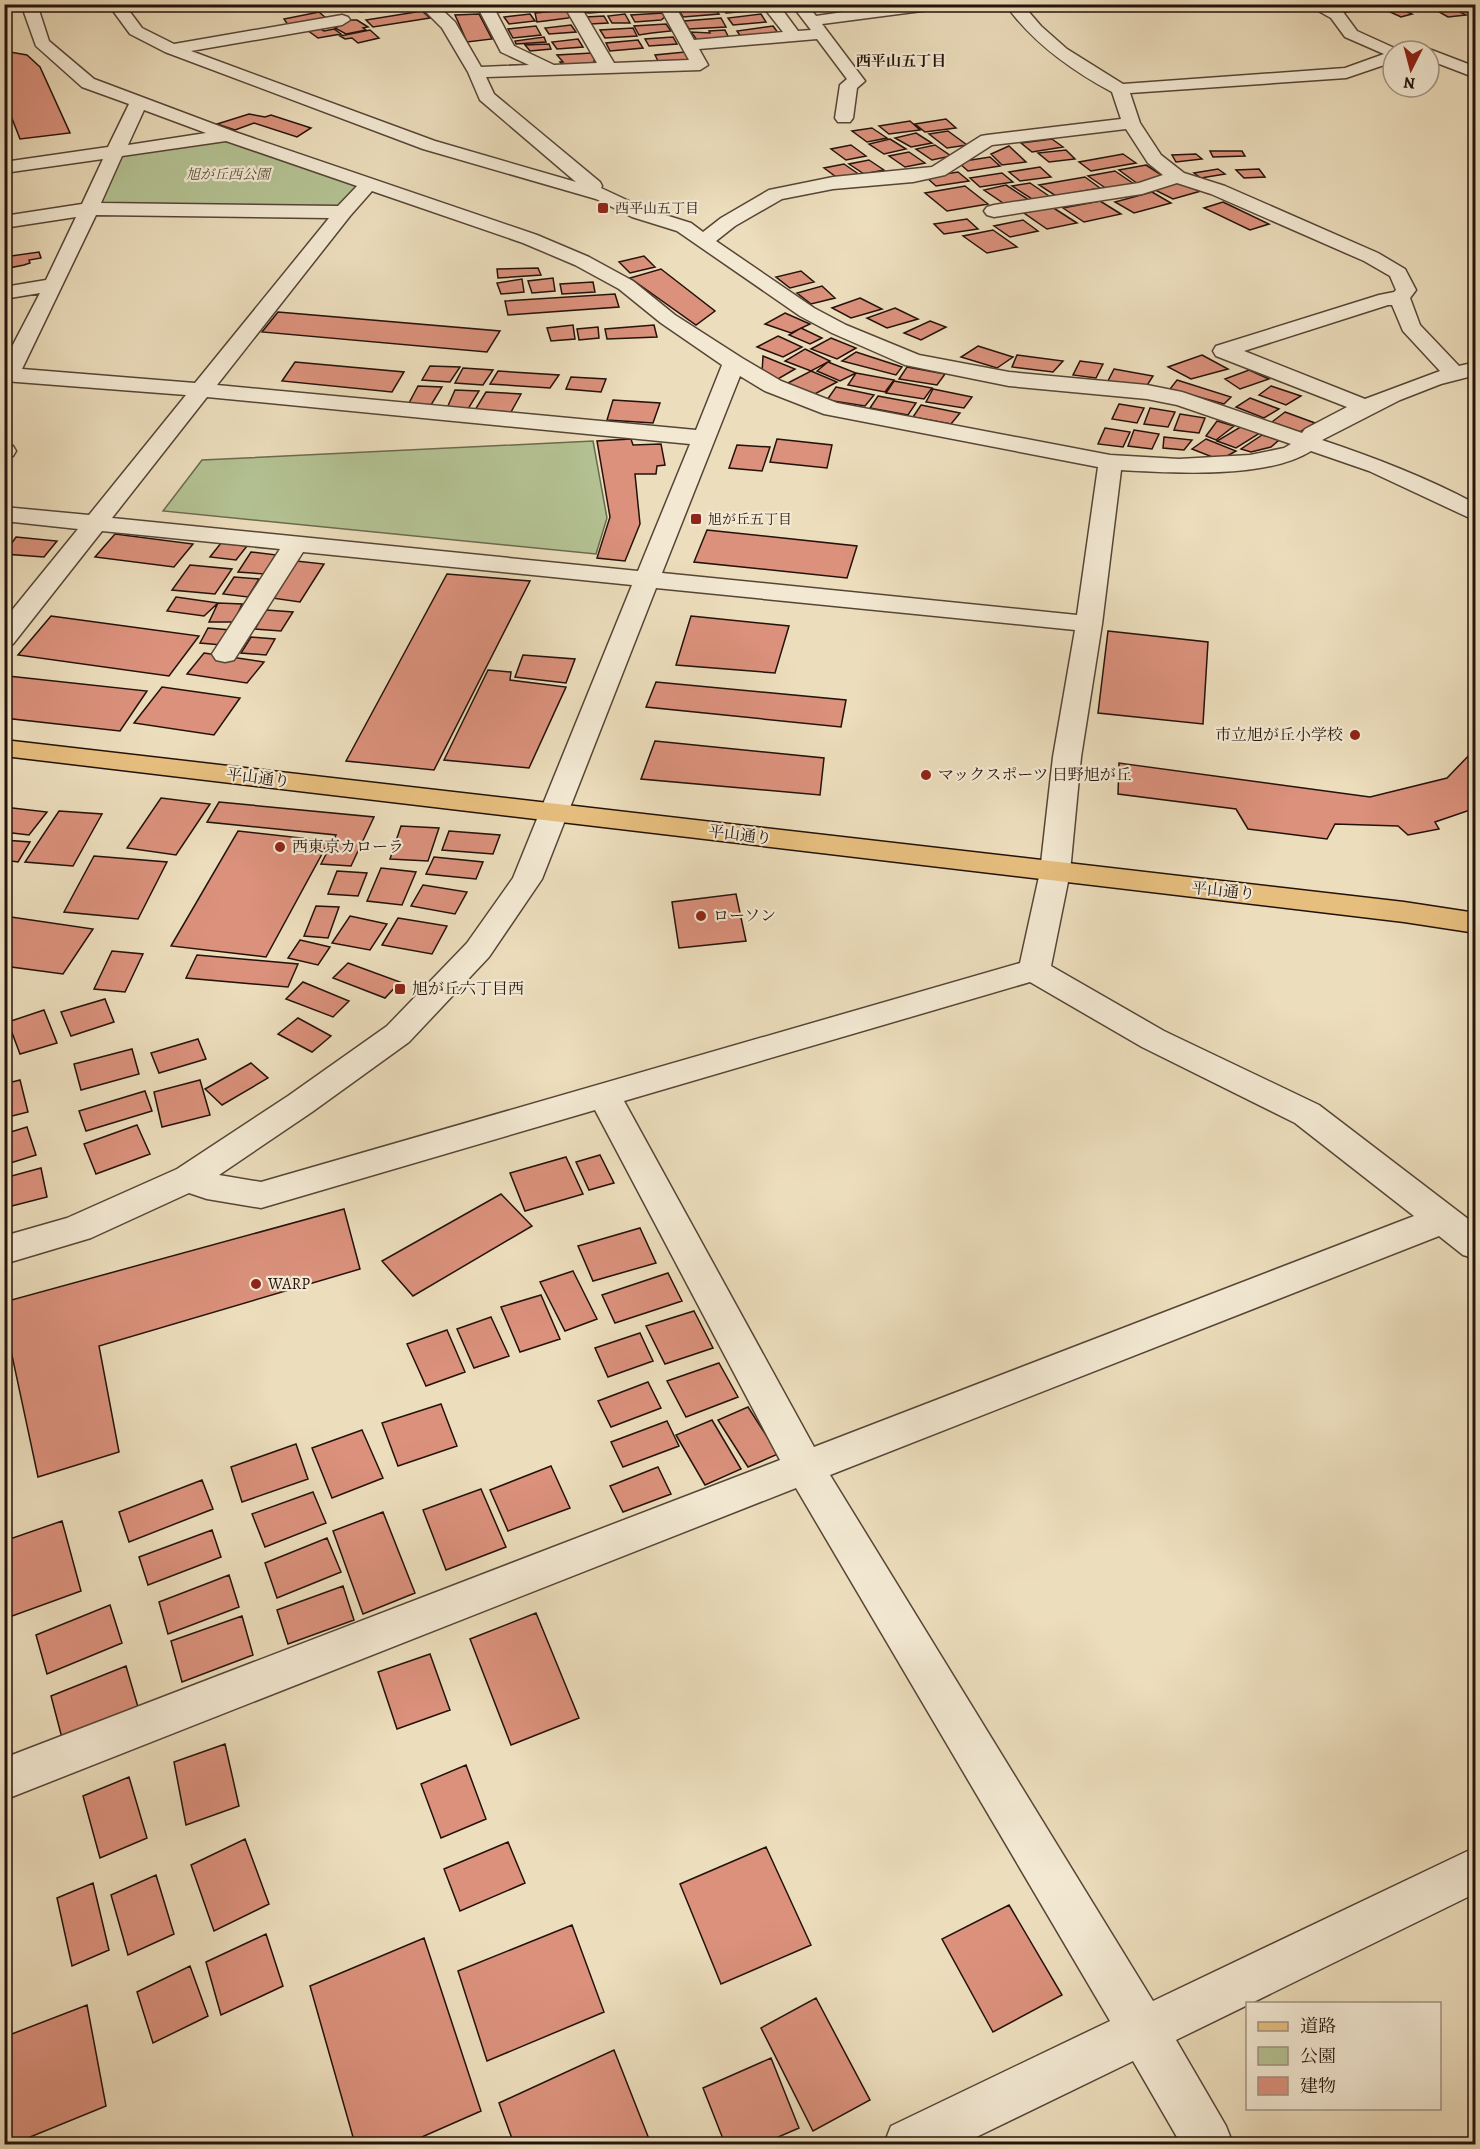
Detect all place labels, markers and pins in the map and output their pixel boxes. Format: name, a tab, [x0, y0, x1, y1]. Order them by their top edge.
place label: 西平山五丁目	[615, 199, 699, 218]
marker: 西平山五丁目	[596, 201, 610, 215]
place label: 旭が丘五丁目	[708, 510, 792, 529]
marker: 旭が丘五丁目	[689, 512, 703, 526]
place label: 市立旭が丘小学校	[1215, 724, 1343, 746]
marker: 市立旭が丘小学校	[1348, 728, 1362, 742]
place label: マックスポーツ 日野旭が丘	[938, 764, 1132, 786]
marker: マックスポーツ 日野旭が丘	[919, 768, 933, 782]
place label: 西東京カローラ	[292, 836, 404, 858]
marker: 西東京カローラ	[273, 840, 287, 854]
place label: ローソン	[713, 905, 776, 927]
marker: ローソン	[694, 909, 708, 923]
place label: 旭が丘六丁目西	[412, 978, 524, 1000]
marker: 旭が丘六丁目西	[393, 982, 407, 996]
place label: WARP	[267, 1273, 310, 1295]
marker: WARP	[249, 1277, 263, 1291]

